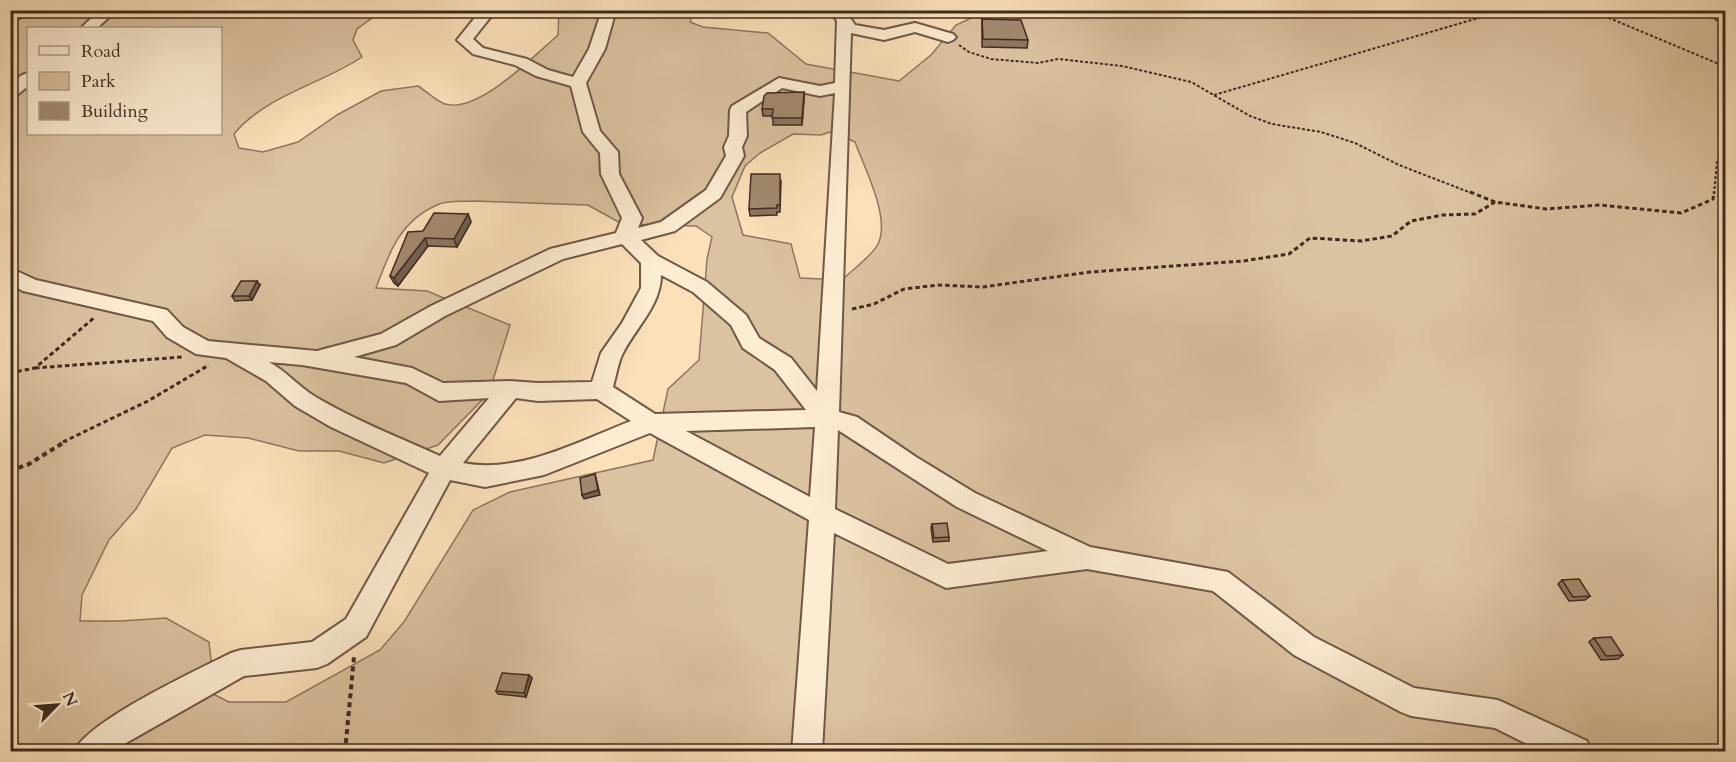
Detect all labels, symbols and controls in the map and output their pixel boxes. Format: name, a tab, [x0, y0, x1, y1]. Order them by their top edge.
legend	[27, 27, 222, 135]
text: Road	[81, 39, 121, 64]
text: Park	[81, 69, 116, 94]
text: Building	[81, 99, 149, 124]
north arrow	[27, 675, 87, 735]
text: N	[57, 688, 83, 710]

